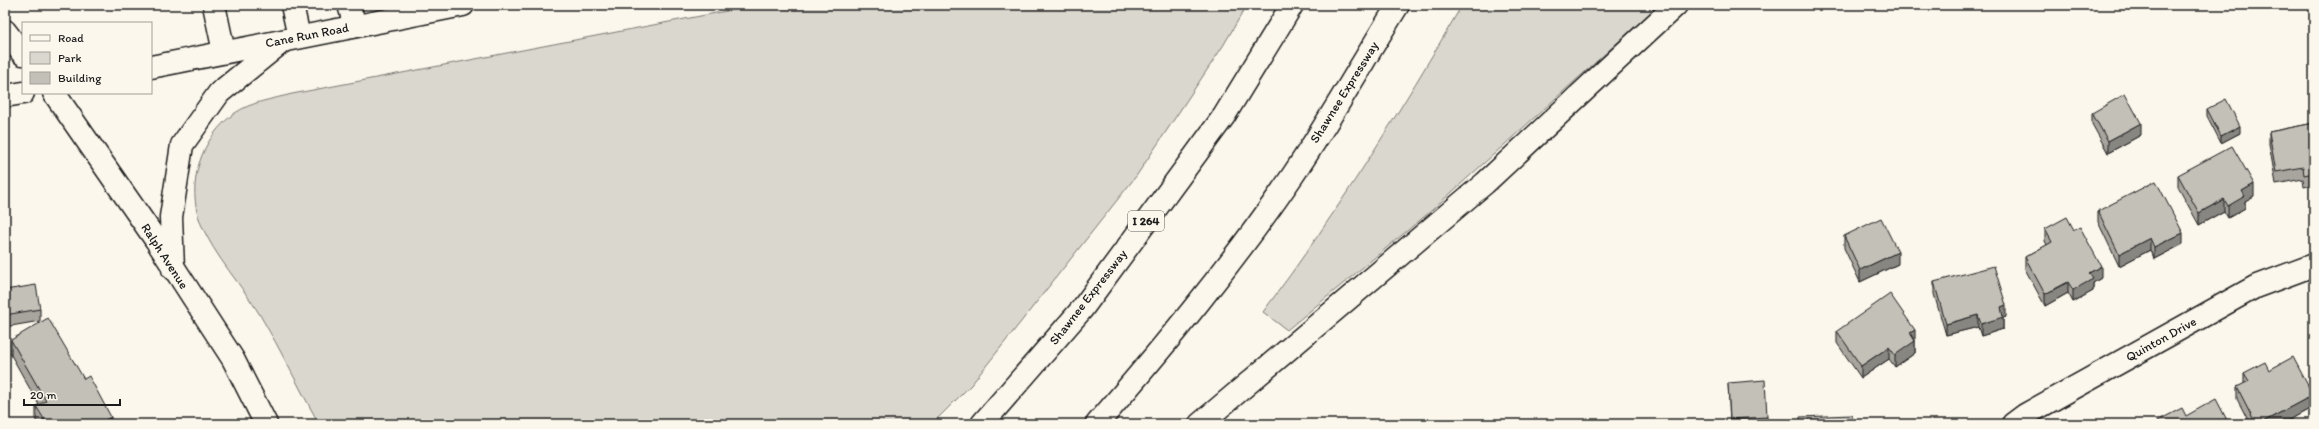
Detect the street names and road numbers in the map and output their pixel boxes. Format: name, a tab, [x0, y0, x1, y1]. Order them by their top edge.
street label: Cane Run Road	[264, 20, 350, 50]
street label: Shawnee Expressway	[1307, 39, 1381, 145]
road number: I 264	[1128, 211, 1164, 231]
street label: Ralph Avenue	[138, 220, 192, 292]
street label: Shawnee Expressway	[1046, 246, 1130, 348]
street label: Quinton Drive	[2123, 313, 2199, 365]

